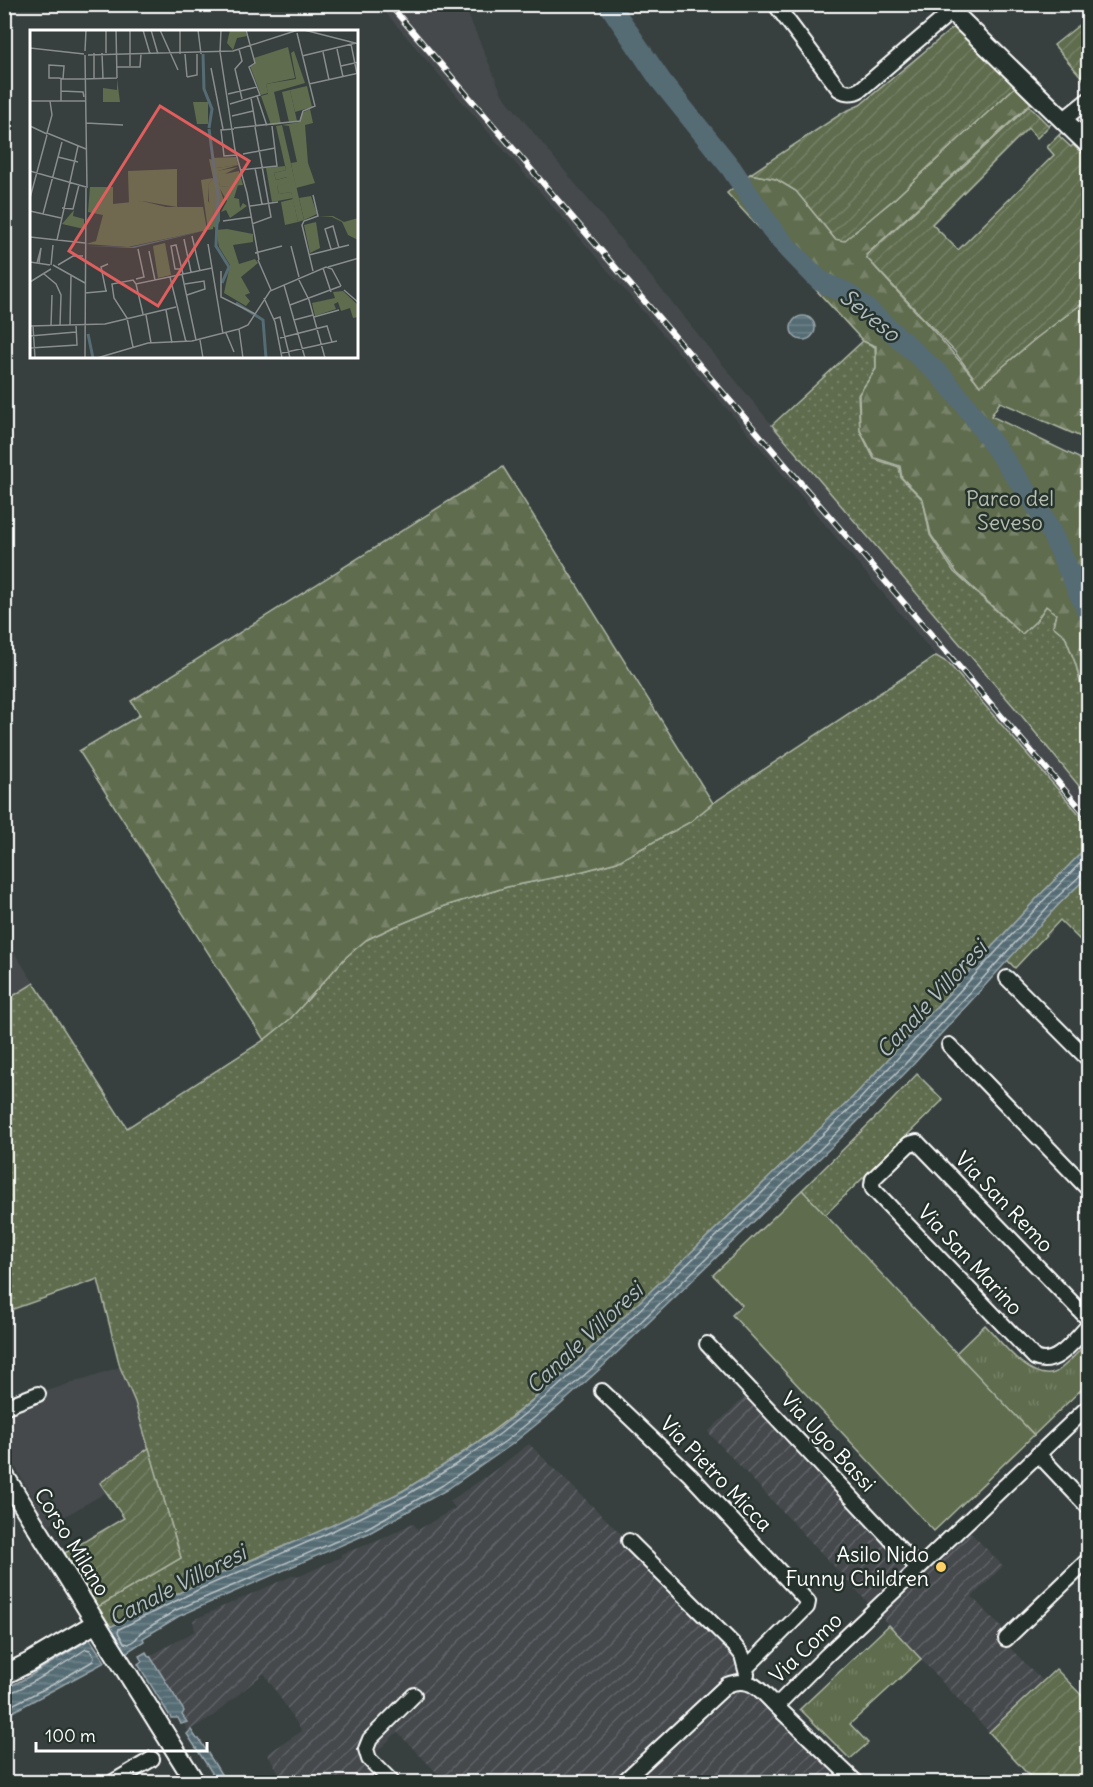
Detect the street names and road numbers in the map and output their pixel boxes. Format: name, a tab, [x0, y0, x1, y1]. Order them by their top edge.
street label: Via San Remo	[949, 1145, 1059, 1258]
street label: Via San Marino	[912, 1199, 1029, 1321]
street label: Via Ugo Bassi	[775, 1386, 882, 1497]
street label: Via Pietro Micca	[654, 1410, 778, 1537]
street label: Corso Milano	[28, 1483, 116, 1601]
street label: Via Como	[764, 1607, 848, 1689]

